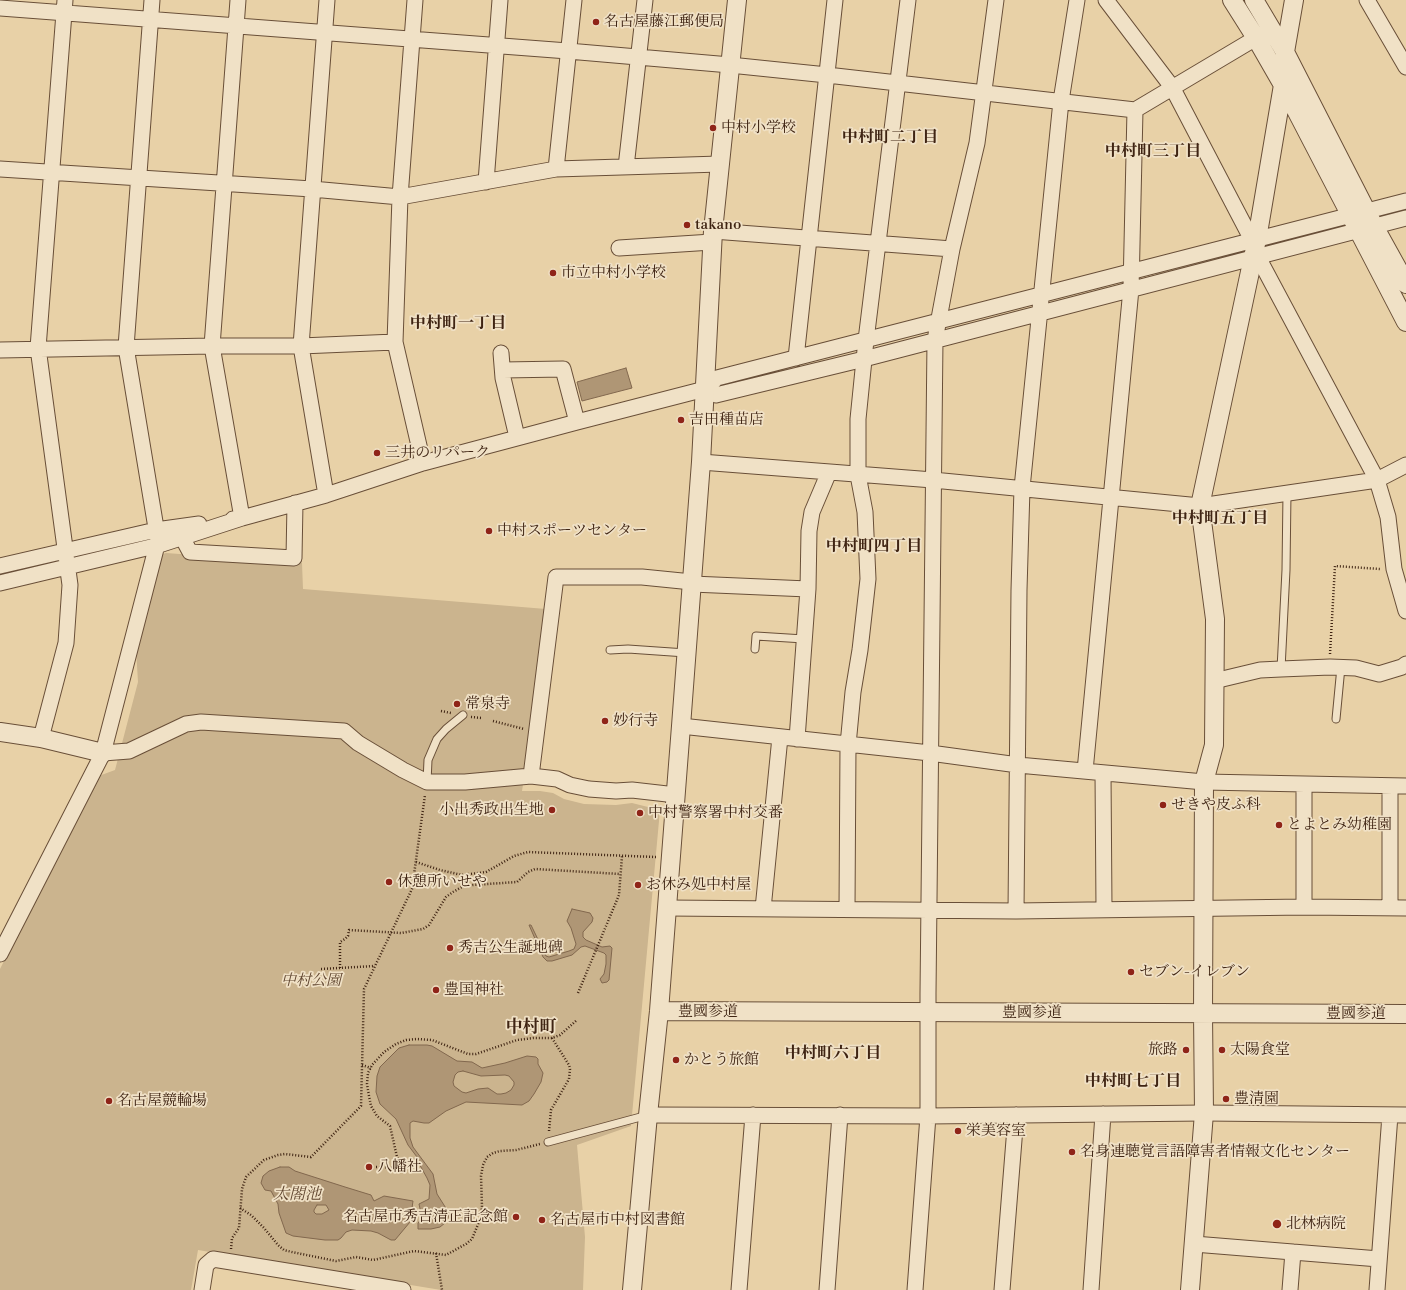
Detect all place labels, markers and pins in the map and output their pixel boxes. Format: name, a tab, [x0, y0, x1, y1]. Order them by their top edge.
place label: 名古屋藤江郵便局	[604, 13, 724, 31]
marker: 名古屋藤江郵便局	[591, 17, 601, 27]
place label: 中村小学校	[721, 119, 796, 137]
marker: 中村小学校	[708, 123, 718, 133]
place label: takano	[695, 216, 741, 234]
marker: takano	[682, 220, 692, 230]
place label: 市立中村小学校	[561, 264, 666, 282]
marker: 市立中村小学校	[548, 268, 558, 278]
place label: 吉田種苗店	[689, 411, 764, 429]
marker: 吉田種苗店	[676, 415, 686, 425]
place label: 三井のリパーク	[385, 444, 490, 462]
marker: 三井のリパーク	[372, 448, 382, 458]
place label: 中村スポーツセンター	[497, 522, 647, 540]
marker: 中村スポーツセンター	[484, 526, 494, 536]
place label: 常泉寺	[465, 695, 510, 713]
marker: 常泉寺	[452, 699, 462, 709]
place label: 妙行寺	[613, 712, 658, 730]
marker: 妙行寺	[600, 716, 610, 726]
place label: せきや皮ふ科	[1171, 796, 1261, 814]
marker: せきや皮ふ科	[1158, 800, 1168, 810]
place label: 小出秀政出生地	[439, 801, 544, 819]
place label: 中村警察署中村交番	[648, 804, 783, 822]
marker: 小出秀政出生地	[547, 805, 557, 815]
marker: 中村警察署中村交番	[635, 808, 645, 818]
place label: とよとみ幼稚園	[1287, 816, 1392, 834]
marker: とよとみ幼稚園	[1274, 820, 1284, 830]
place label: 休憩所いせや	[397, 873, 487, 891]
place label: お休み処中村屋	[646, 876, 751, 894]
marker: 休憩所いせや	[384, 877, 394, 887]
marker: お休み処中村屋	[633, 880, 643, 890]
place label: 秀吉公生誕地碑	[458, 939, 563, 957]
marker: 秀吉公生誕地碑	[445, 943, 455, 953]
place label: セブン-イレブン	[1139, 963, 1250, 981]
marker: セブン-イレブン	[1126, 967, 1136, 977]
place label: 豊国神社	[444, 981, 504, 999]
marker: 豊国神社	[431, 985, 441, 995]
place label: 旅路	[1148, 1041, 1178, 1059]
place label: 太陽食堂	[1230, 1041, 1290, 1059]
marker: 旅路	[1181, 1045, 1191, 1055]
marker: 太陽食堂	[1217, 1045, 1227, 1055]
place label: かとう旅館	[684, 1051, 759, 1069]
marker: かとう旅館	[671, 1055, 681, 1065]
place label: 豊清園	[1234, 1090, 1279, 1108]
place label: 名古屋競輪場	[117, 1092, 207, 1110]
marker: 豊清園	[1221, 1094, 1231, 1104]
marker: 名古屋競輪場	[104, 1096, 114, 1106]
place label: 栄美容室	[966, 1122, 1026, 1140]
marker: 栄美容室	[953, 1126, 963, 1136]
place label: 名身連聴覚言語障害者情報文化センター	[1080, 1143, 1350, 1161]
marker: 名身連聴覚言語障害者情報文化センター	[1067, 1147, 1077, 1157]
place label: 八幡社	[377, 1158, 422, 1176]
marker: 八幡社	[364, 1162, 374, 1172]
place label: 名古屋市秀吉清正記念館	[343, 1208, 508, 1226]
place label: 名古屋市中村図書館	[550, 1211, 685, 1229]
marker: 名古屋市秀吉清正記念館	[511, 1212, 521, 1222]
marker: 名古屋市中村図書館	[537, 1215, 547, 1225]
place label: 北林病院	[1286, 1215, 1346, 1233]
marker: 北林病院	[1271, 1218, 1283, 1230]

